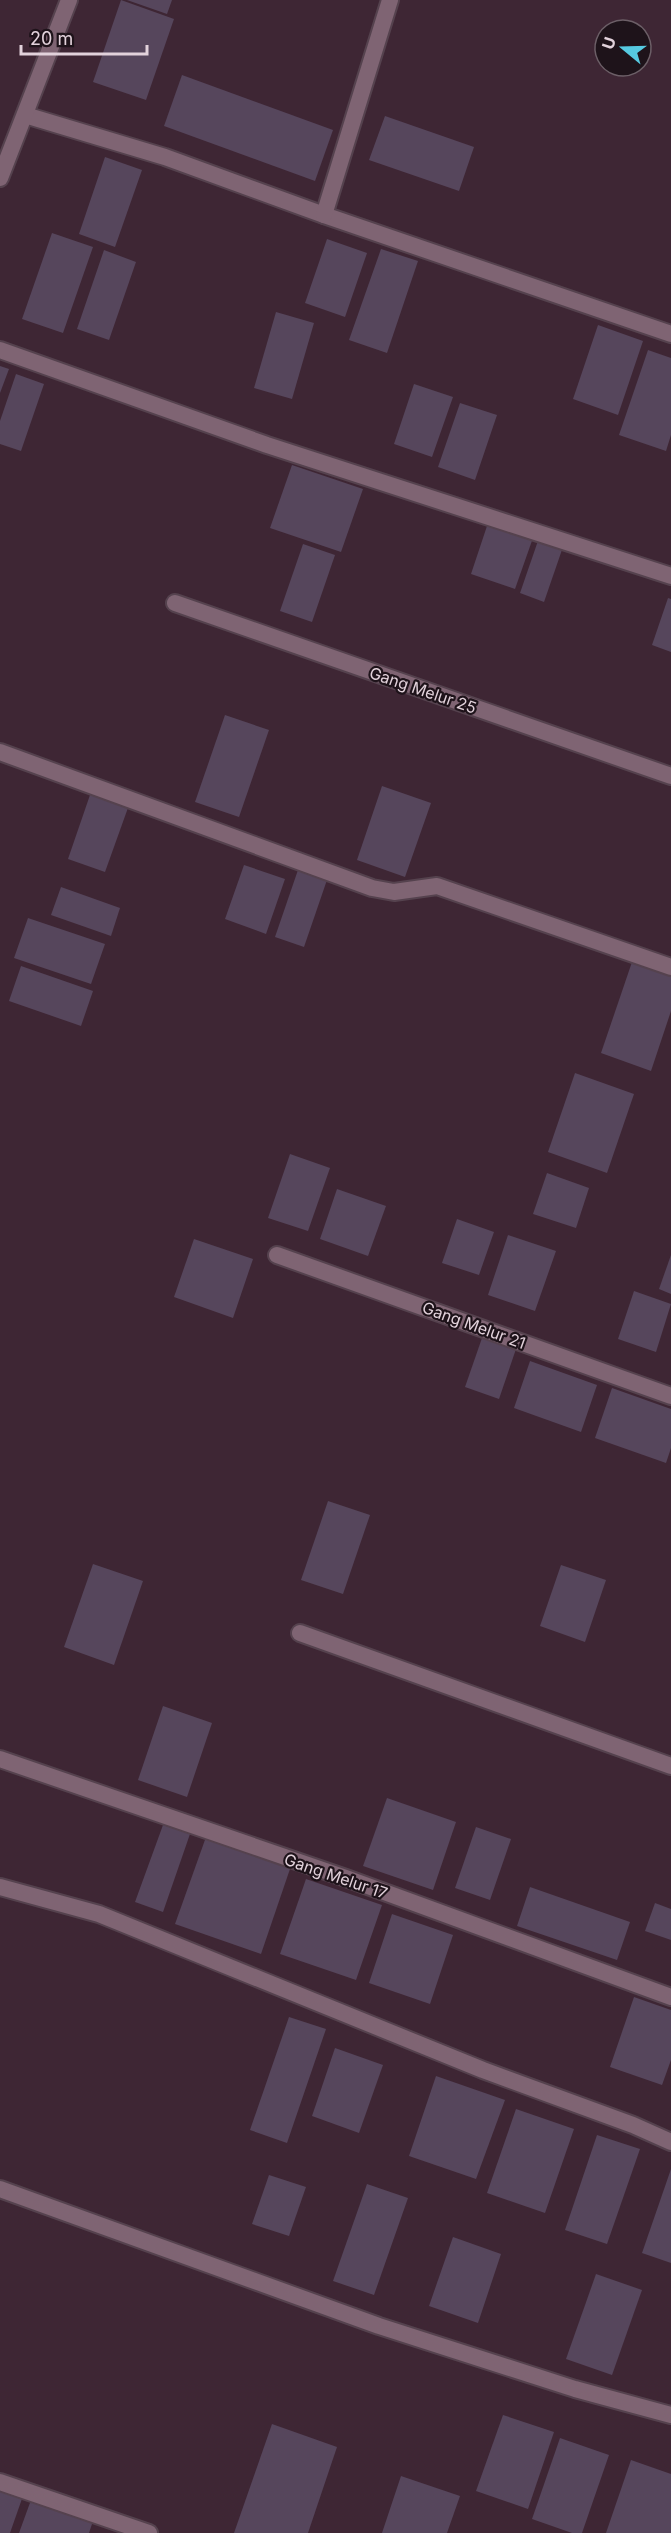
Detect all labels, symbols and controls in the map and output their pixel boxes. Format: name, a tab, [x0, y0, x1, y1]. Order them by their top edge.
scale bar	[21, 18, 147, 56]
north arrow	[593, 18, 653, 78]
text: 20 m	[30, 28, 73, 49]
text: U	[597, 34, 620, 52]
street label: Gang Melur 25	[367, 662, 479, 718]
street label: Gang Melur 21	[420, 1297, 528, 1353]
street label: Gang Melur 17	[282, 1849, 390, 1903]

